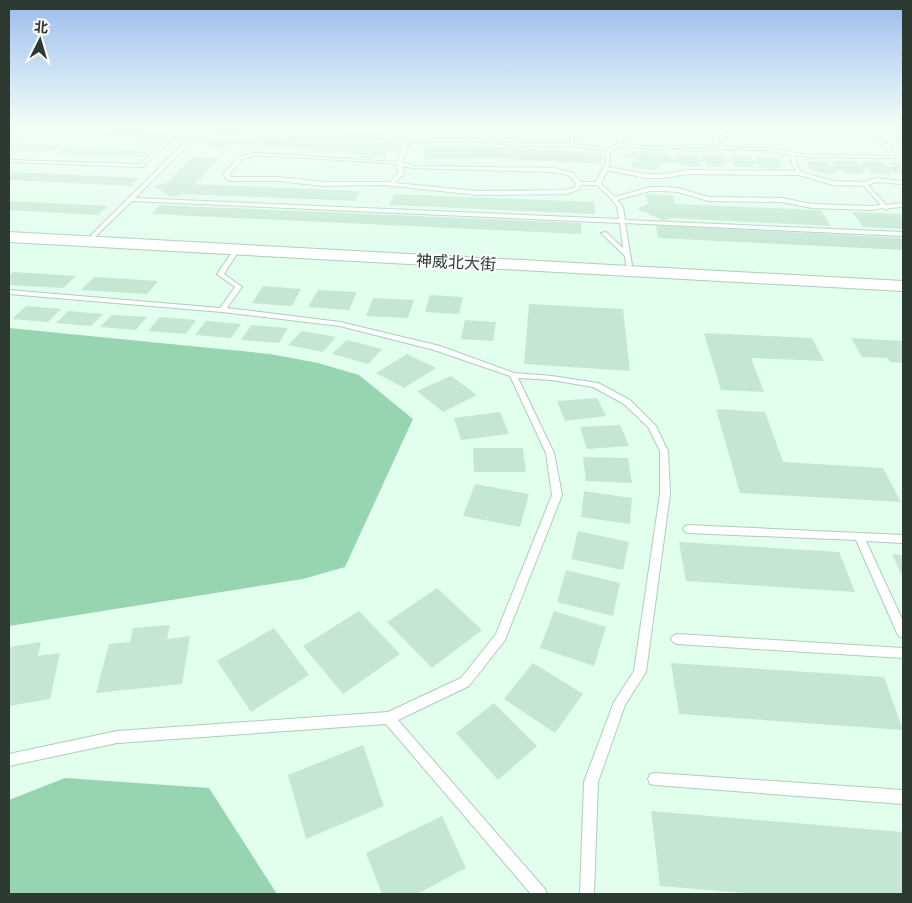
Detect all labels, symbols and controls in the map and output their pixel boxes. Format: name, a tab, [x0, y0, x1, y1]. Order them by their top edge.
north arrow	[15, 15, 65, 65]
text: 北	[33, 15, 49, 38]
street label: 神威北大街	[415, 248, 497, 276]

